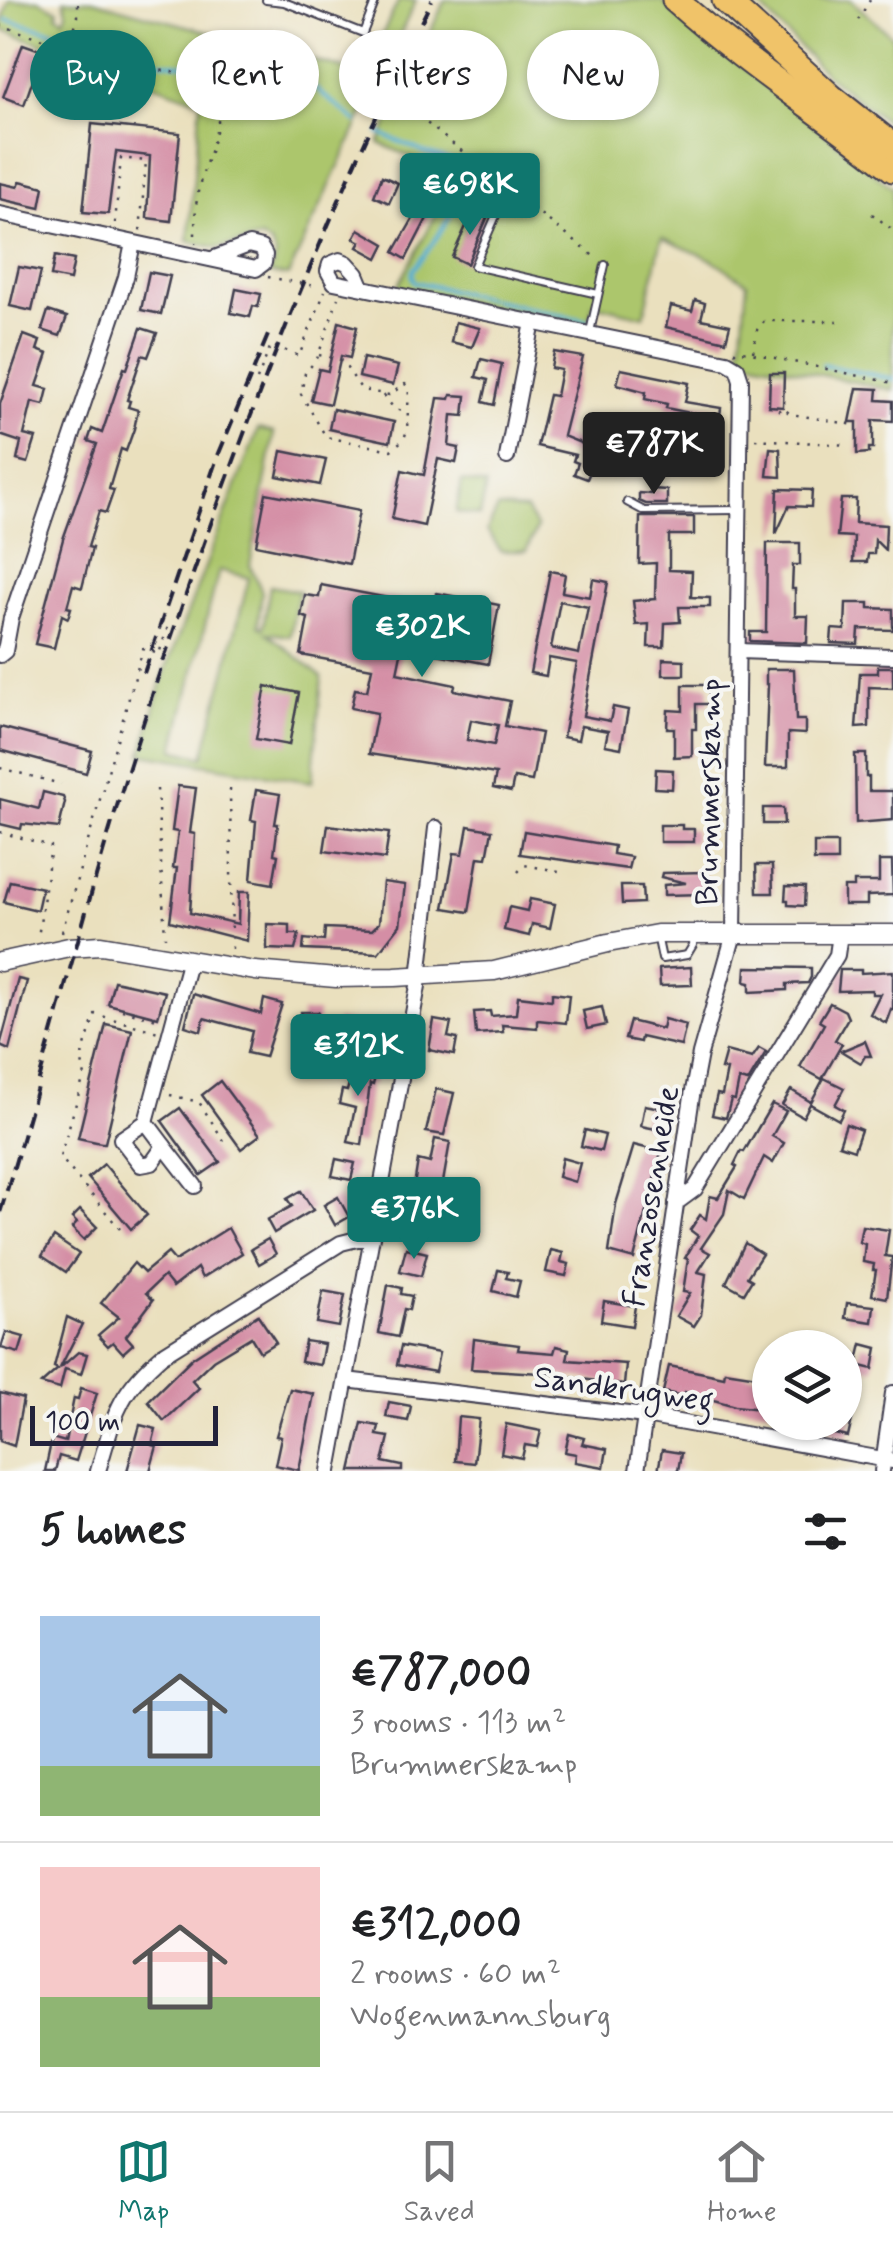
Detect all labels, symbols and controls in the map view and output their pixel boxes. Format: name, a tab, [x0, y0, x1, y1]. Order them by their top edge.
chip: Buy	[30, 30, 156, 120]
chip: Rent	[176, 30, 319, 120]
chip: Filters	[339, 30, 507, 120]
chip: New	[527, 30, 659, 120]
pin: €698K	[400, 153, 540, 238]
text: €698K	[422, 164, 518, 206]
pin: €787K	[584, 412, 724, 497]
text: €787K	[605, 423, 703, 465]
pin: €302K	[352, 595, 492, 680]
text: €302K	[374, 606, 470, 648]
street label: Brummerskamp	[687, 678, 733, 906]
pin: €312K	[288, 1014, 428, 1099]
text: €312K	[313, 1025, 403, 1067]
street label: Franzosenheide	[614, 1083, 690, 1310]
pin: €376K	[344, 1177, 484, 1262]
text: €376K	[369, 1188, 459, 1230]
map controls	[752, 1330, 862, 1440]
button: layers	[752, 1330, 862, 1440]
street label: Sandkrugweg	[531, 1357, 716, 1426]
scale bar	[30, 1401, 218, 1446]
text: 100 m	[45, 1405, 120, 1442]
text: 5 homes	[40, 1504, 186, 1559]
icon: filters	[798, 1504, 853, 1559]
text: €787,000	[350, 1647, 531, 1702]
icon: home	[120, 1656, 240, 1776]
text: 3 rooms · 113 m²	[350, 1702, 566, 1744]
text: Brummerskamp	[350, 1744, 577, 1786]
text: €312,000	[350, 1898, 522, 1953]
icon: home	[120, 1907, 240, 2027]
text: 2 rooms · 60 m²	[350, 1953, 561, 1995]
text: Wogenmannsburg	[350, 1995, 611, 2037]
tab: Map	[116, 2134, 171, 2231]
tab: Saved	[404, 2134, 475, 2231]
tab: Home	[707, 2134, 777, 2231]

